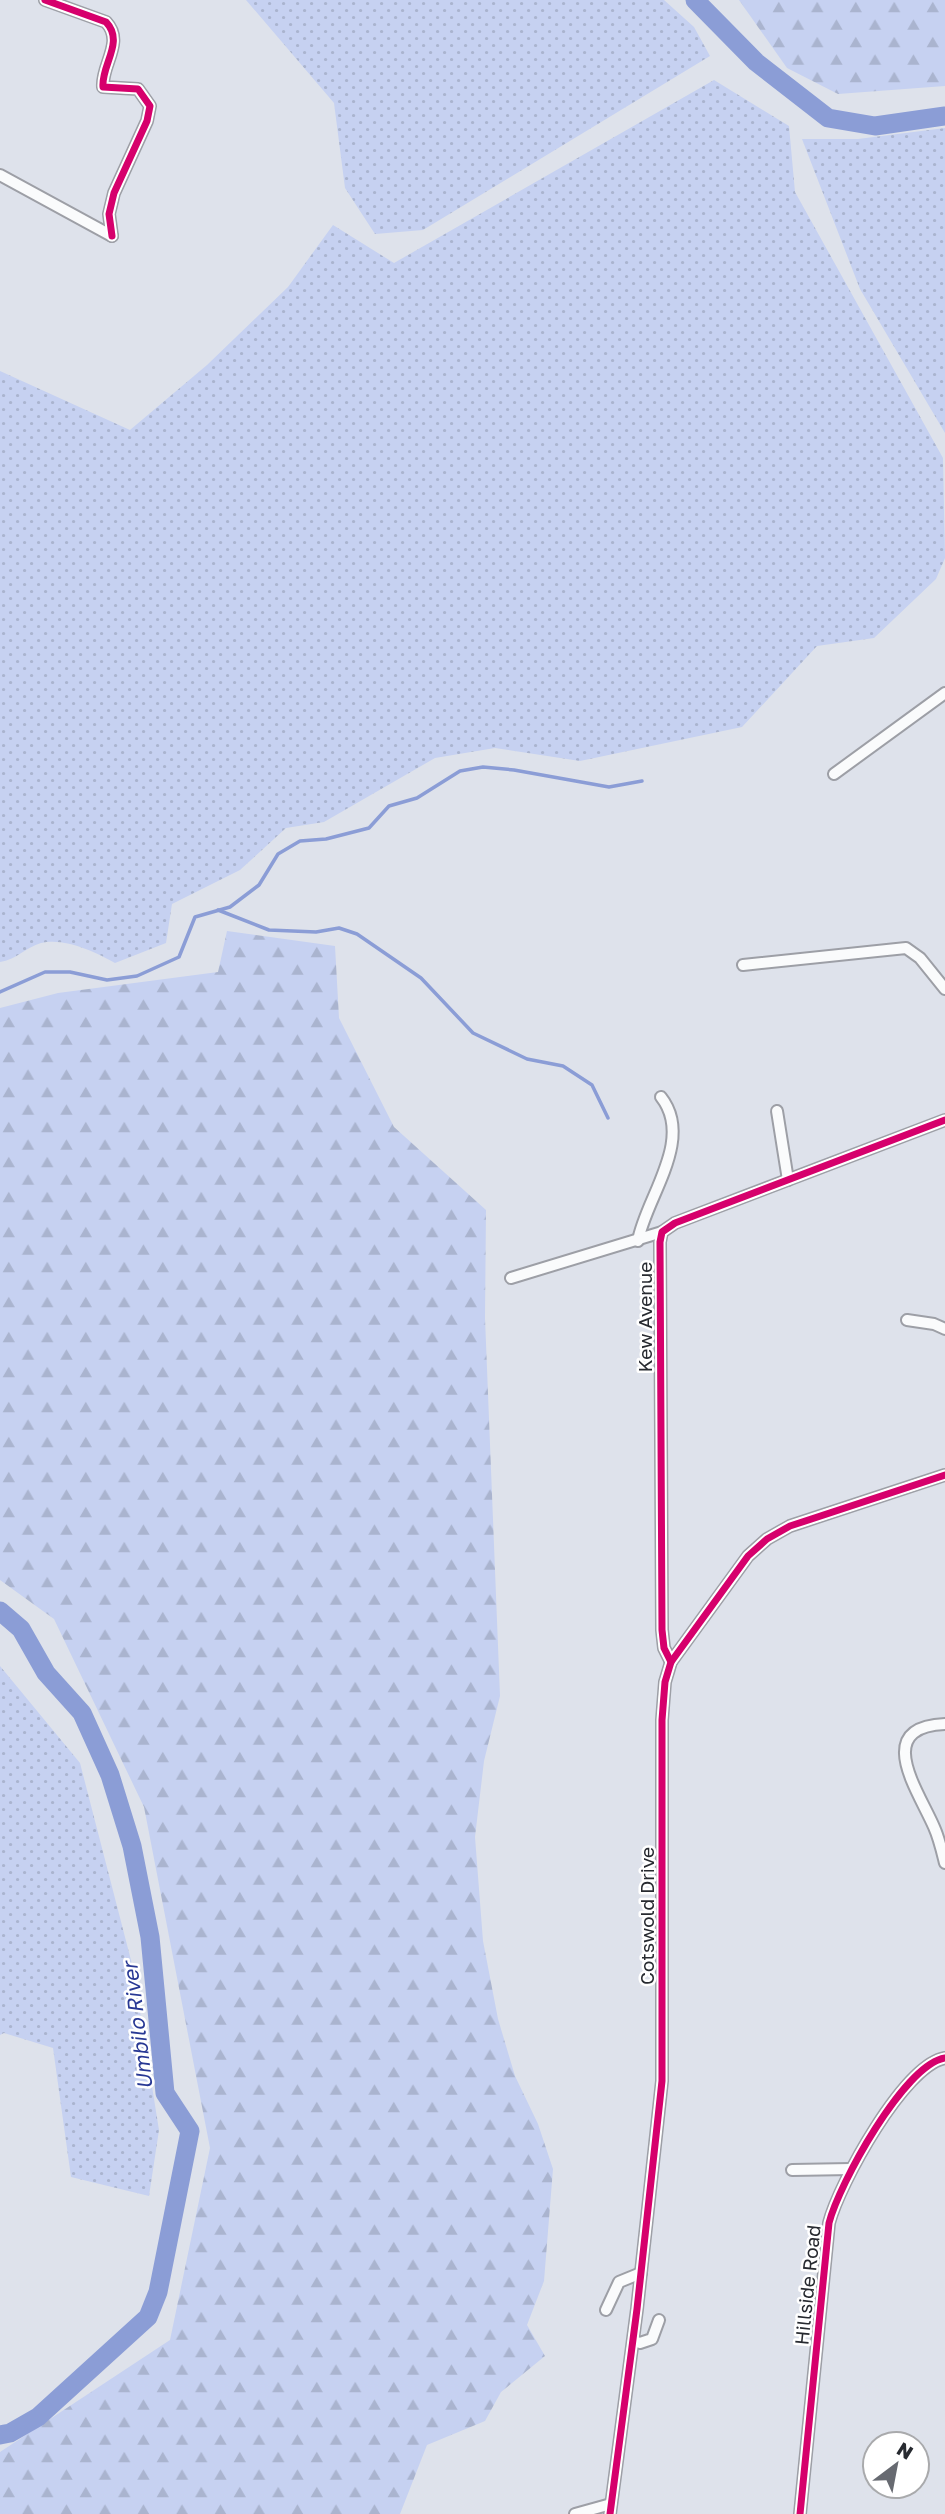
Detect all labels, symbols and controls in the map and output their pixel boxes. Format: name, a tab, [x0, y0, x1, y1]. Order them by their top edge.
street label: Kew Avenue	[633, 1262, 656, 1372]
street label: Cotswold Drive	[635, 1847, 658, 1985]
water label: Umbilo River	[116, 1958, 158, 2091]
street label: Hillside Road	[789, 2224, 825, 2346]
north arrow	[861, 2430, 931, 2500]
text: N	[893, 2437, 917, 2464]

